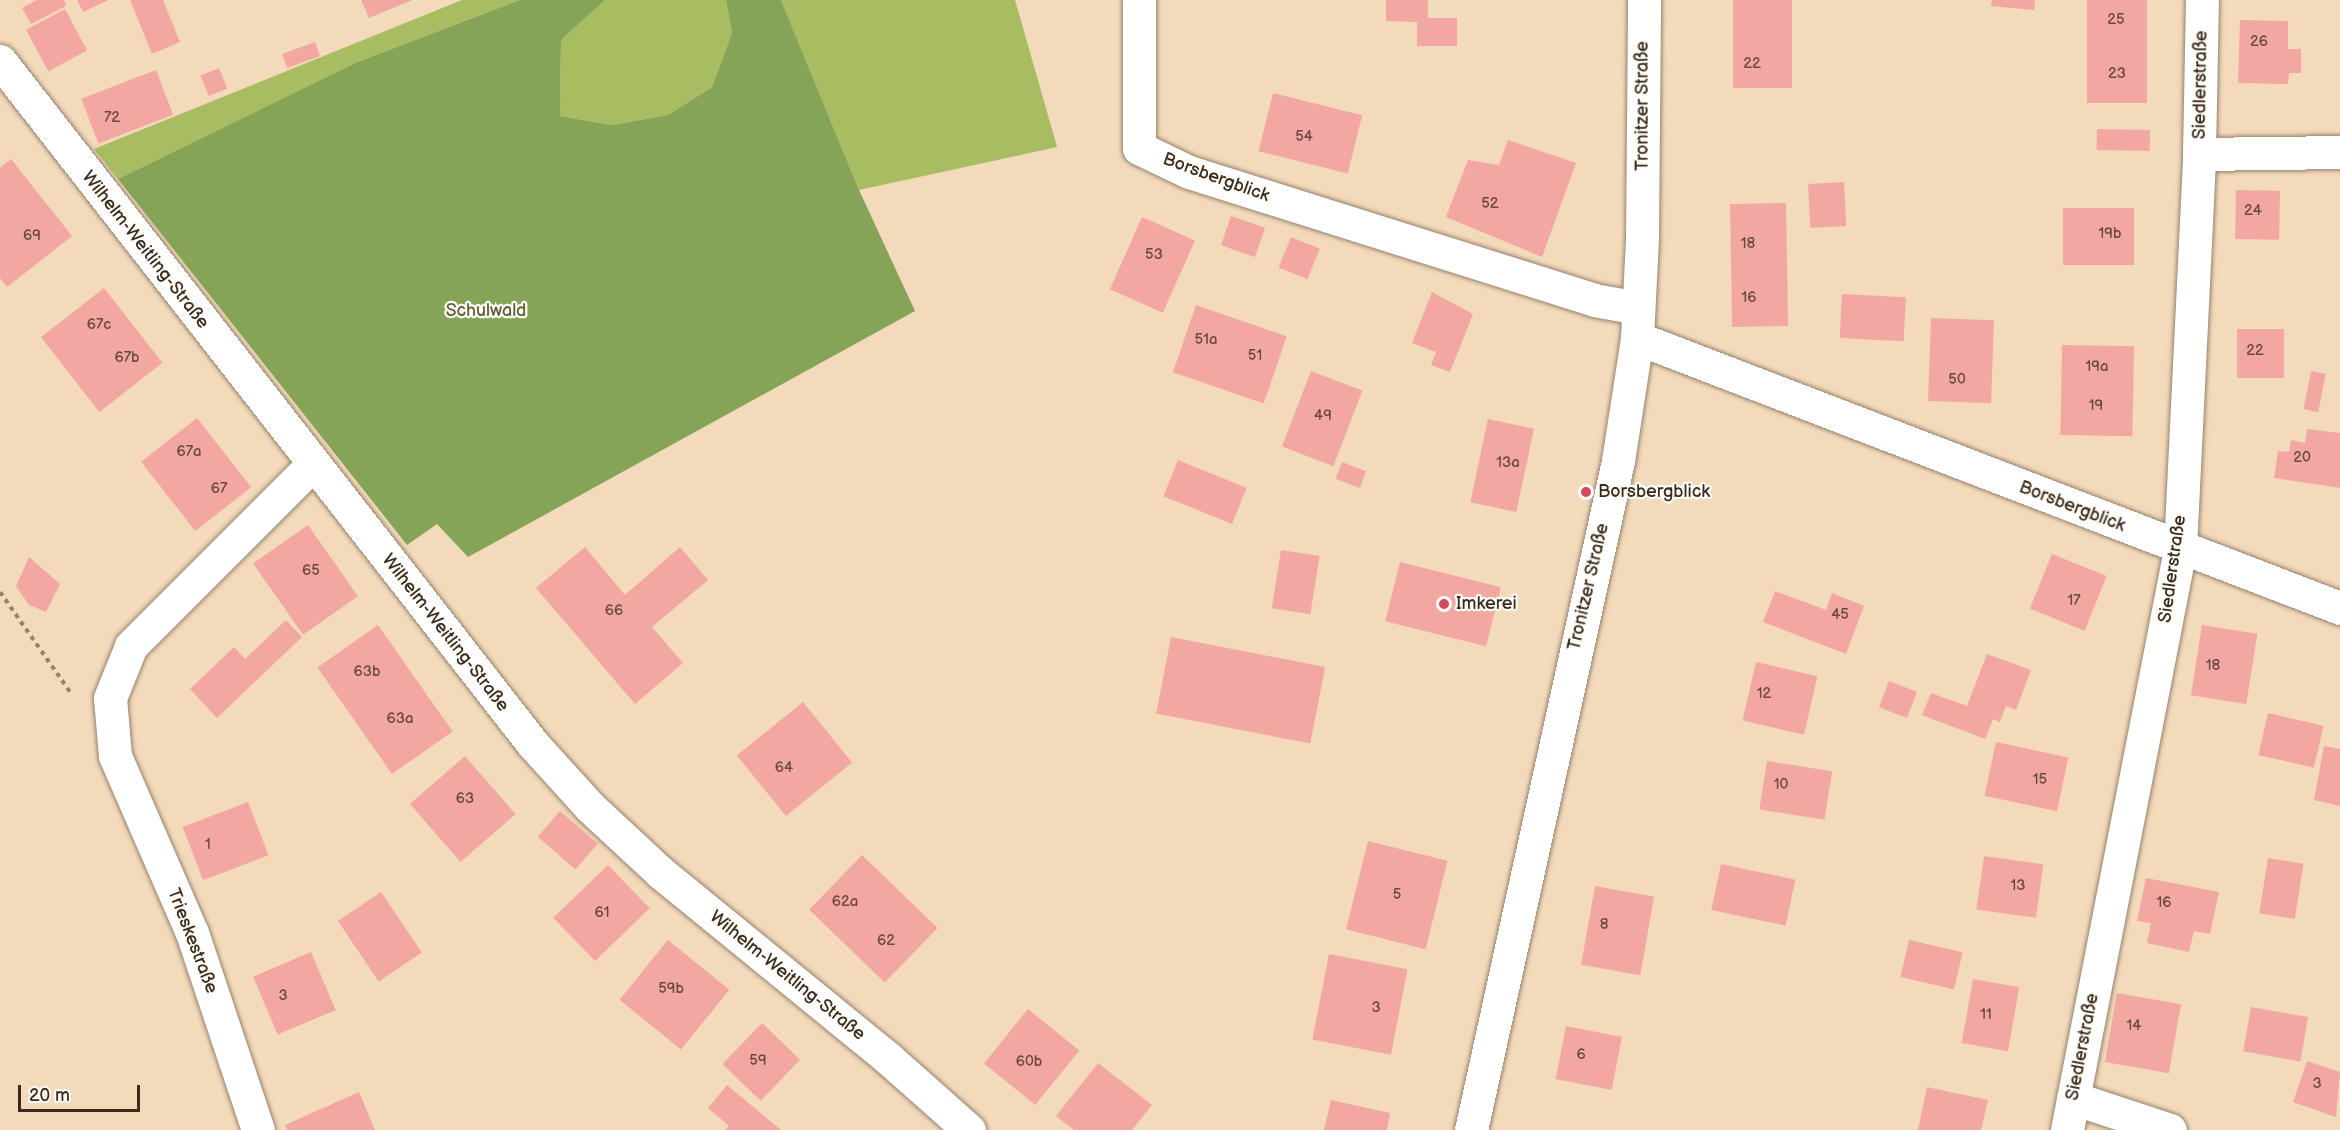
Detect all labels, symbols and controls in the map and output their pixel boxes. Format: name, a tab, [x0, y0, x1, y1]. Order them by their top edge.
house number: 25	[2107, 11, 2125, 29]
street label: Siedlerstraße	[2189, 31, 2213, 139]
house number: 26	[2250, 33, 2268, 51]
street label: Tronitzer Straße	[1632, 41, 1654, 171]
house number: 22	[1743, 55, 1761, 73]
house number: 23	[2108, 65, 2126, 83]
house number: 72	[104, 109, 120, 127]
house number: 54	[1295, 128, 1313, 146]
street label: Borsbergblick	[1160, 149, 1272, 207]
street label: Wilhelm-Weitling-Straße	[77, 167, 213, 333]
house number: 52	[1481, 195, 1499, 213]
house number: 24	[2244, 202, 2262, 220]
house number: 19b	[2099, 225, 2121, 243]
house number: 69	[23, 227, 41, 245]
house number: 18	[1741, 235, 1755, 253]
house number: 53	[1145, 246, 1163, 264]
house number: 16	[1742, 289, 1756, 307]
park label: Schulwald	[446, 300, 526, 322]
house number: 67c	[87, 316, 111, 334]
house number: 51a	[1195, 331, 1217, 349]
house number: 22	[2246, 342, 2264, 360]
house number: 51	[1248, 347, 1262, 365]
house number: 67b	[115, 349, 139, 367]
house number: 19a	[2086, 358, 2108, 376]
house number: 50	[1948, 371, 1966, 389]
house number: 19	[2089, 397, 2103, 415]
house number: 49	[1314, 407, 1332, 425]
house number: 67a	[176, 443, 202, 461]
house number: 20	[2293, 449, 2311, 467]
house number: 13a	[1496, 454, 1520, 472]
street label: Borsbergblick	[2016, 477, 2128, 537]
house number: 67	[211, 480, 227, 498]
place label: Borsbergblick	[1598, 481, 1710, 503]
marker: Borsbergblick	[1579, 485, 1593, 499]
street label: Siedlerstraße	[2155, 514, 2191, 624]
street label: Tronitzer Straße	[1564, 521, 1614, 653]
street label: Wilhelm-Weitling-Straße	[377, 550, 513, 716]
house number: 65	[302, 562, 320, 580]
house number: 17	[2067, 592, 2081, 610]
place label: Imkerei	[1456, 593, 1517, 615]
marker: Imkerei	[1437, 597, 1451, 611]
house number: 66	[605, 602, 623, 620]
house number: 45	[1831, 606, 1849, 624]
house number: 18	[2206, 657, 2220, 675]
house number: 63b	[354, 663, 380, 681]
house number: 12	[1757, 685, 1771, 703]
house number: 63a	[387, 710, 413, 728]
house number: 64	[775, 759, 793, 777]
house number: 15	[2033, 771, 2047, 789]
house number: 10	[1774, 776, 1788, 794]
house number: 63	[456, 790, 474, 808]
house number: 1	[205, 836, 211, 854]
house number: 13	[2010, 877, 2026, 895]
street label: Trieskestraße	[162, 885, 222, 997]
house number: 5	[1393, 886, 1401, 904]
house number: 62a	[832, 893, 858, 911]
house number: 16	[2157, 894, 2171, 912]
house number: 61	[595, 904, 609, 922]
street label: Wilhelm-Weitling-Straße	[705, 907, 869, 1045]
house number: 8	[1600, 916, 1608, 934]
house number: 62	[877, 932, 895, 950]
house number: 59b	[658, 980, 684, 998]
house number: 3	[278, 987, 288, 1005]
street label: Siedlerstraße	[2062, 992, 2104, 1102]
house number: 3	[1371, 999, 1381, 1017]
house number: 11	[1980, 1006, 1992, 1024]
house number: 14	[2127, 1017, 2141, 1035]
house number: 6	[1576, 1046, 1586, 1064]
house number: 59	[749, 1052, 767, 1070]
house number: 60b	[1016, 1053, 1042, 1071]
scale bar	[21, 1073, 142, 1111]
house number: 3	[2312, 1075, 2322, 1093]
text: 20 m	[29, 1085, 70, 1106]

